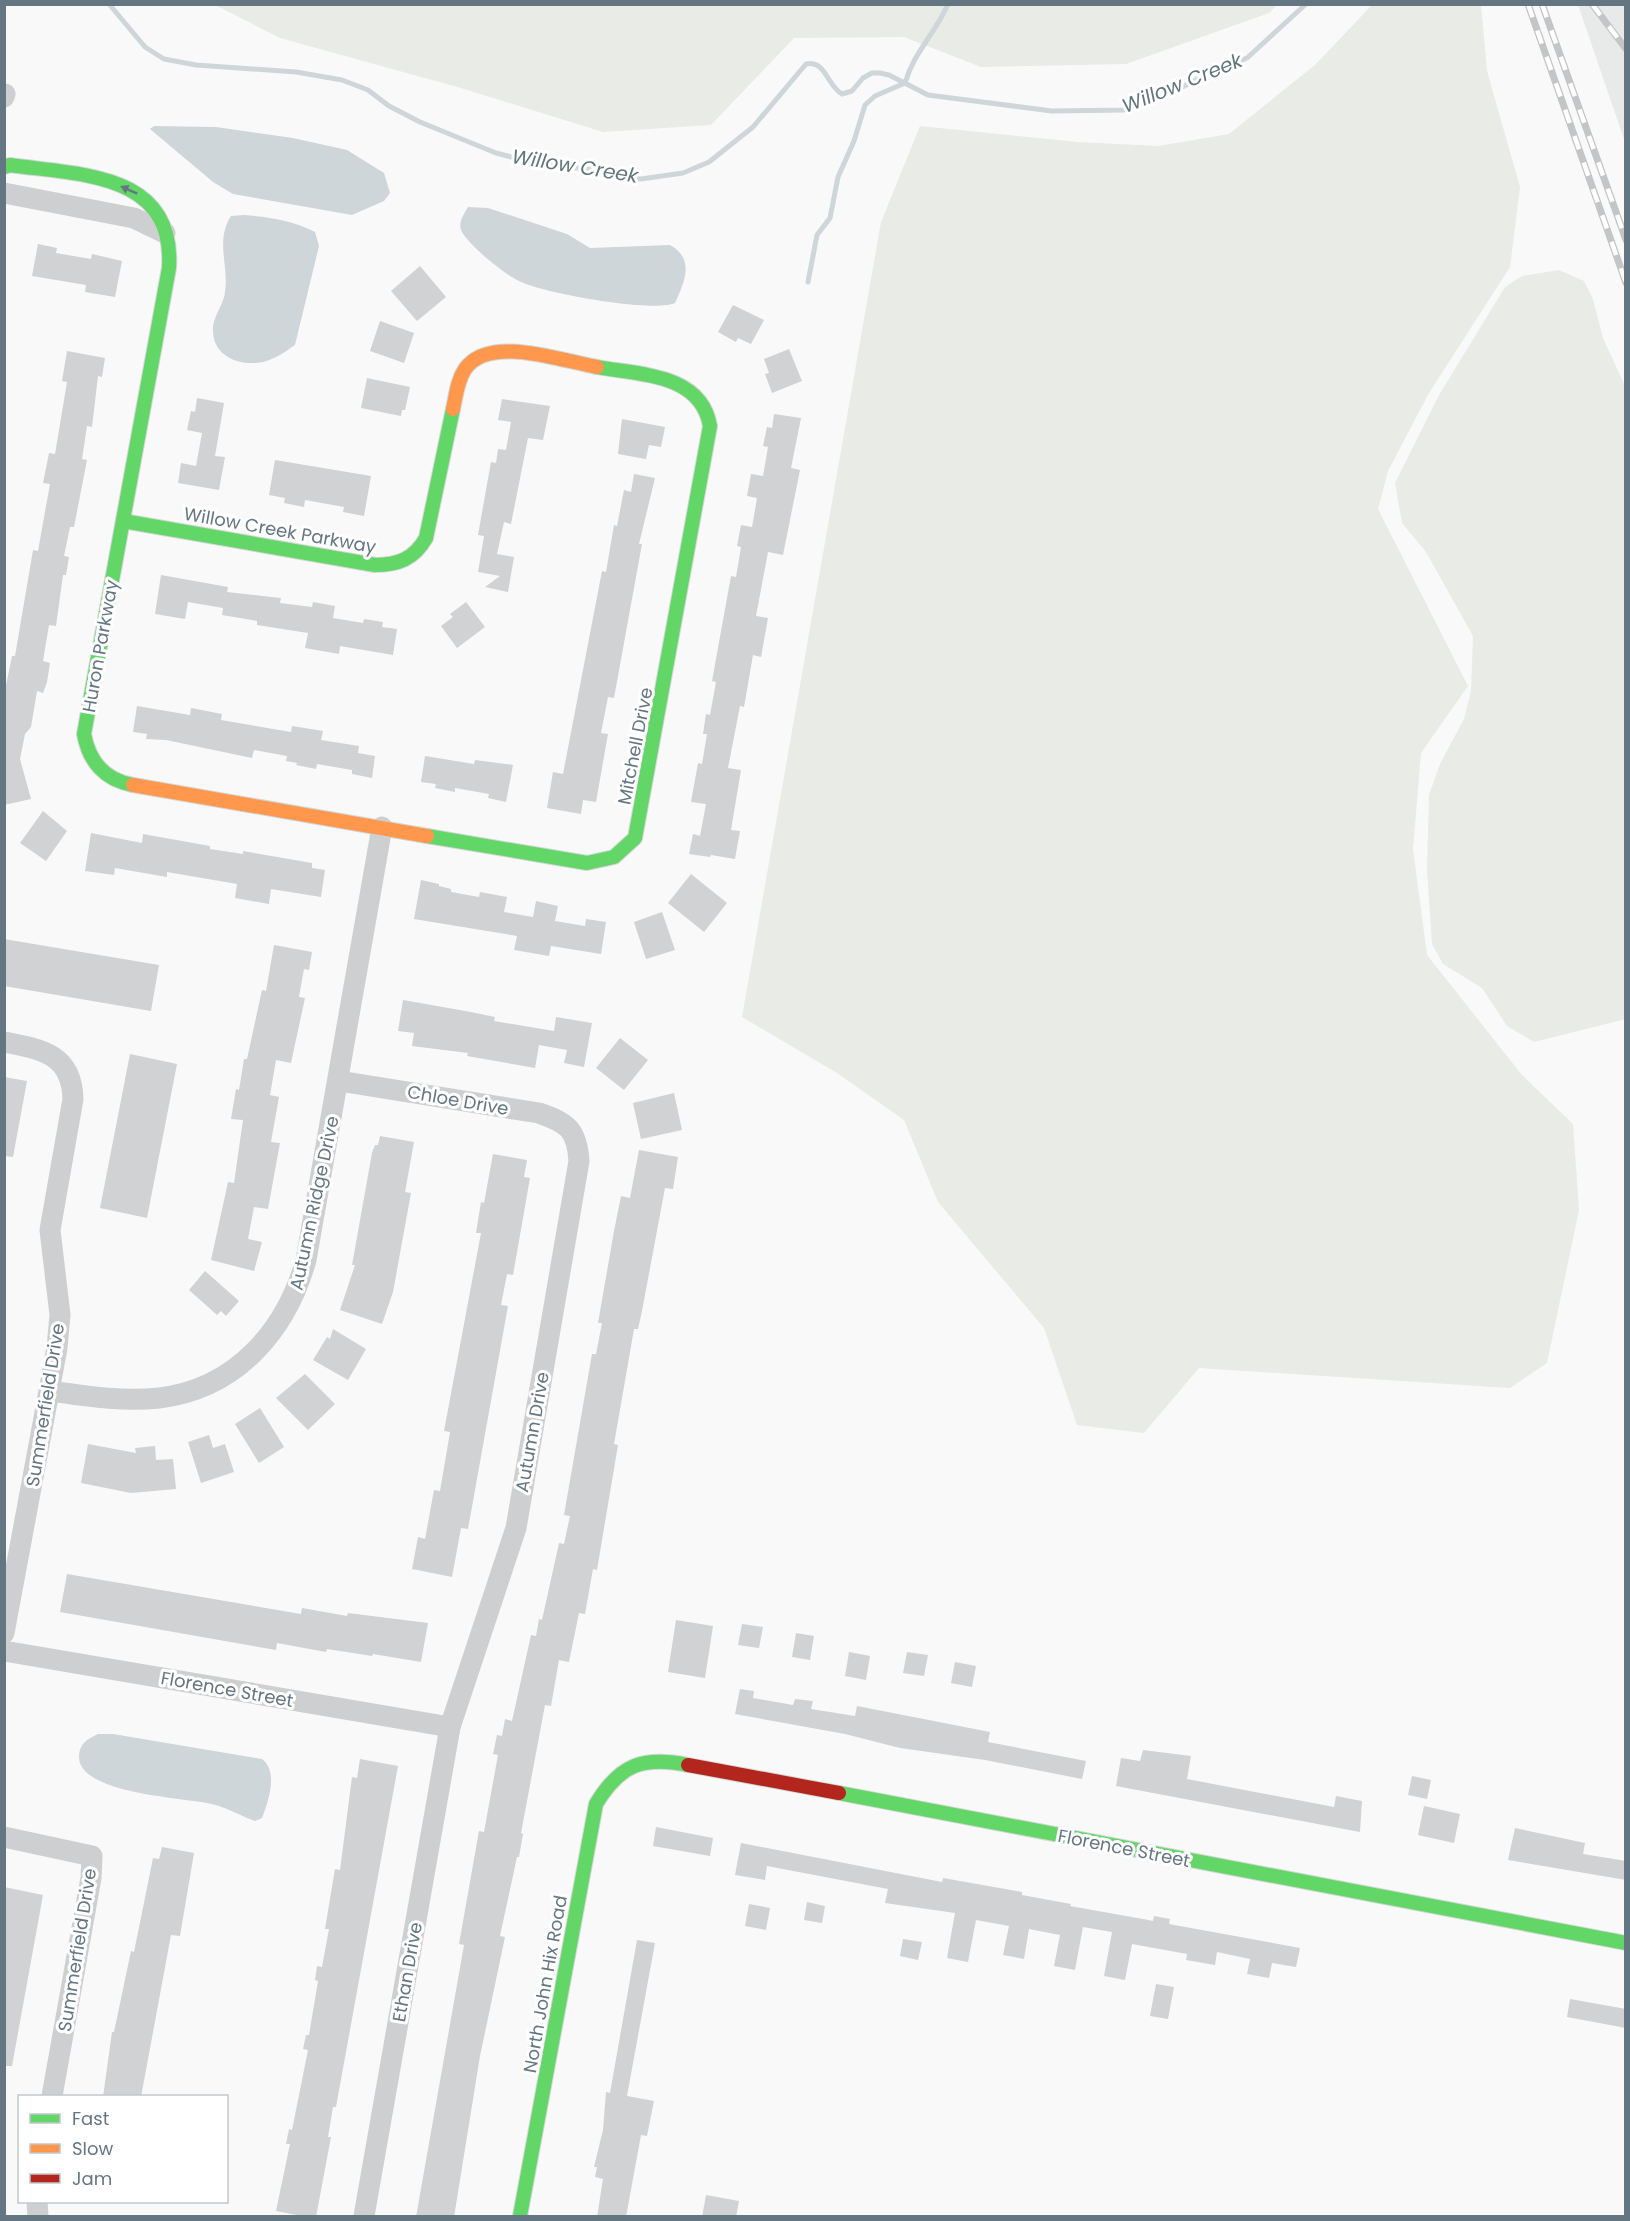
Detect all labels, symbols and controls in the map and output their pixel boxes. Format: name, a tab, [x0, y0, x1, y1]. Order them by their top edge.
water label: Willow Creek	[1118, 46, 1248, 120]
water label: Willow Creek	[510, 142, 642, 190]
one-way arrow	[120, 185, 138, 195]
street label: Willow Creek Parkway	[182, 501, 378, 559]
street label: Huron Parkway	[76, 578, 124, 714]
street label: Mitchell Drive	[611, 685, 659, 807]
street label: Chloe Drive	[405, 1079, 511, 1121]
street label: Autumn Ridge Drive	[283, 1114, 345, 1292]
street label: Summerfield Drive	[20, 1322, 70, 1488]
street label: Autumn Drive	[509, 1370, 555, 1494]
street label: Florence Street	[159, 1665, 295, 1713]
street label: Florence Street	[1056, 1823, 1192, 1873]
street label: Summerfield Drive	[52, 1867, 102, 2033]
street label: North John Hix Road	[517, 1893, 573, 2075]
street label: Ethan Drive	[386, 1920, 428, 2024]
legend	[18, 2095, 228, 2203]
text: Fast	[72, 2106, 109, 2131]
text: Slow	[72, 2136, 114, 2161]
text: Jam	[72, 2166, 112, 2191]

